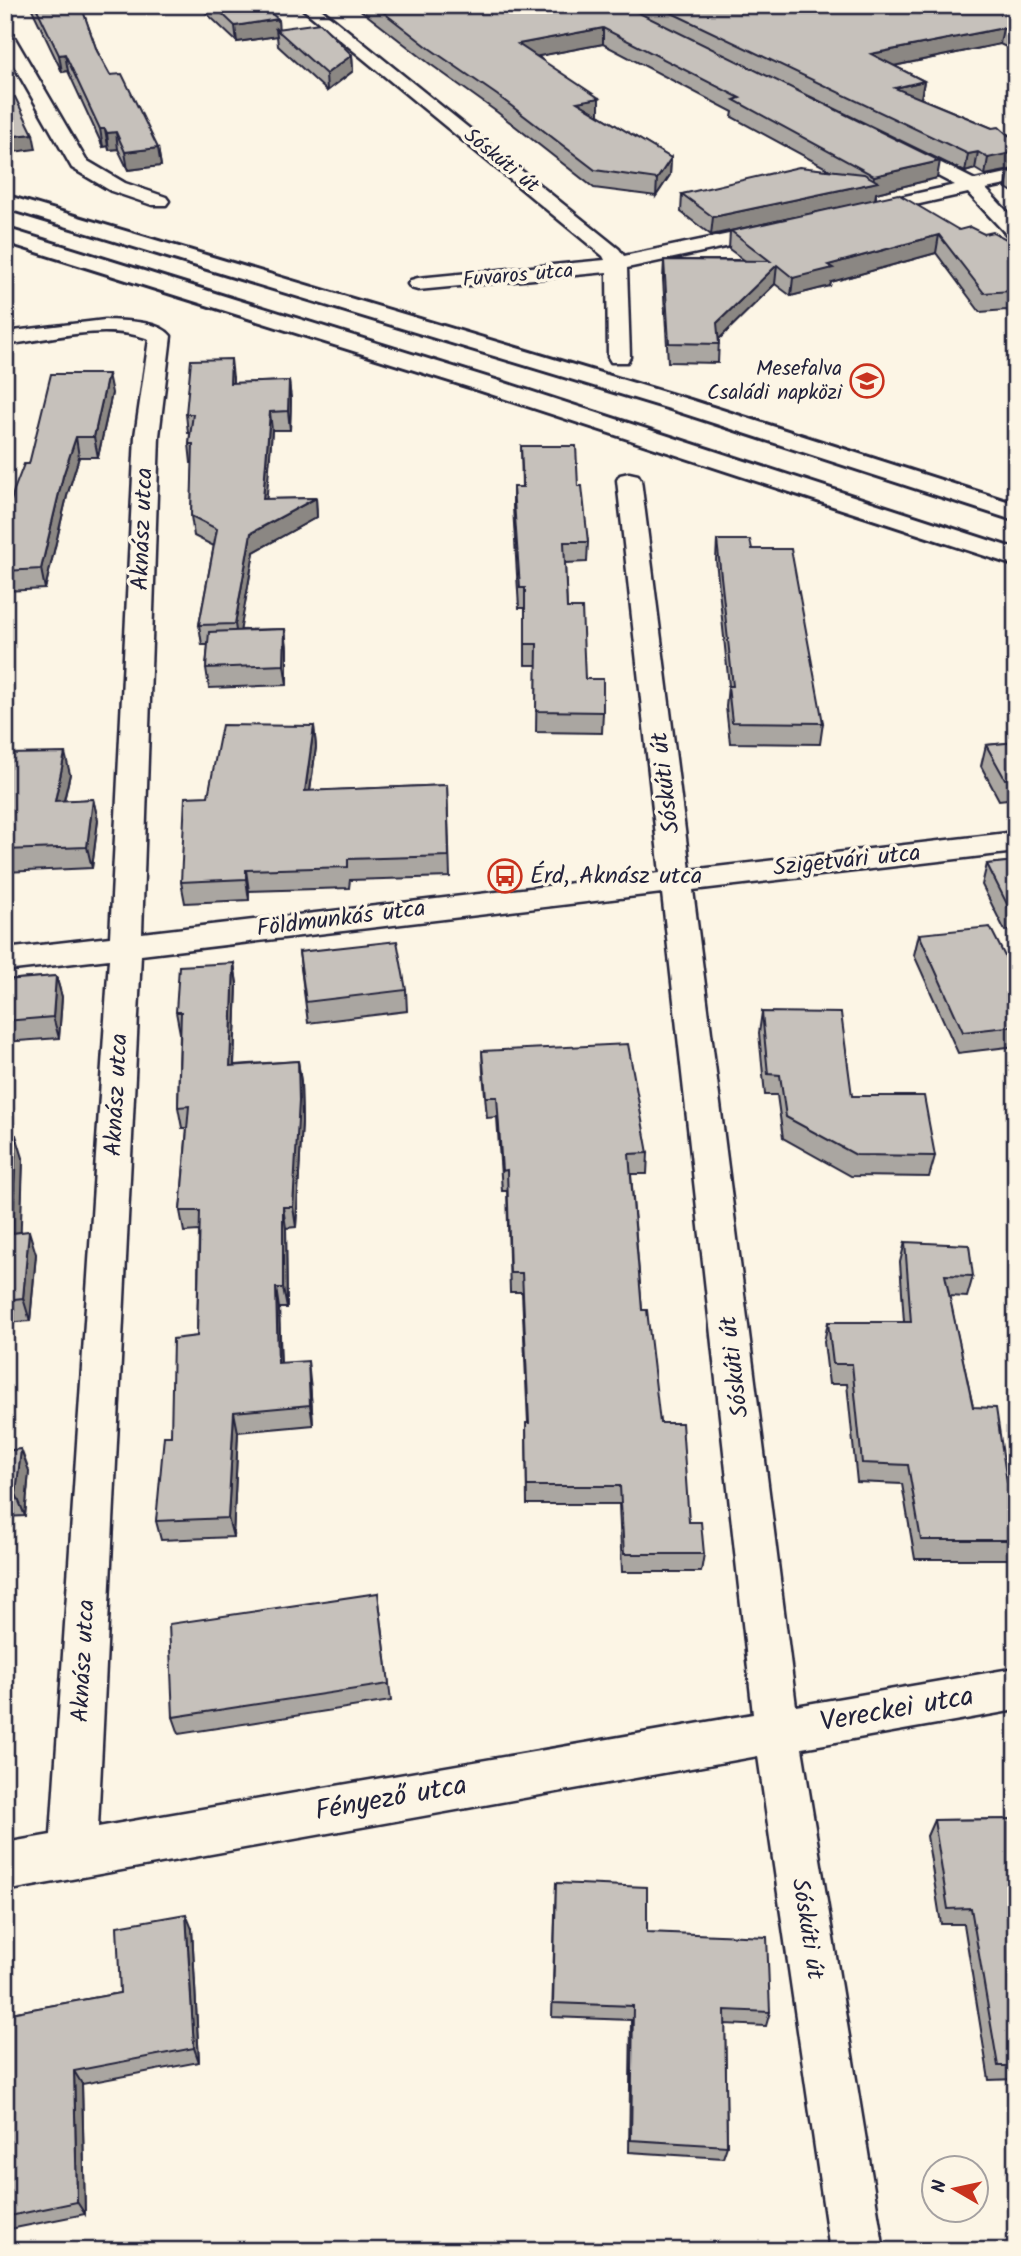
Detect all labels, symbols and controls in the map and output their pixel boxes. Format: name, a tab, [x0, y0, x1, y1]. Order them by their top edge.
street label: Sóskúti út	[456, 120, 547, 202]
street label: Fuvaros utca	[461, 255, 575, 297]
place label: Mesefalva Családi napközi	[707, 353, 843, 410]
school or university icon: Mesefalva Családi napközi	[848, 362, 886, 400]
street label: Aknász utca	[121, 467, 165, 591]
street label: Sóskúti út	[640, 729, 692, 836]
street label: Szigetvári utca	[771, 834, 923, 888]
bus stop icon: Érd, Aknász utca	[486, 857, 524, 895]
place label: Érd, Aknász utca	[530, 857, 702, 896]
street label: Földmunkás utca	[254, 889, 428, 949]
street label: Aknász utca	[94, 1032, 140, 1158]
street label: Sóskúti út	[709, 1313, 761, 1420]
street label: Aknász utca	[61, 1598, 107, 1724]
street label: Vereckei utca	[817, 1674, 977, 1746]
street label: Fényező utca	[311, 1763, 471, 1835]
street label: Sóskúti út	[780, 1876, 834, 1983]
north arrow	[920, 2154, 990, 2224]
text: N	[924, 2178, 956, 2195]

